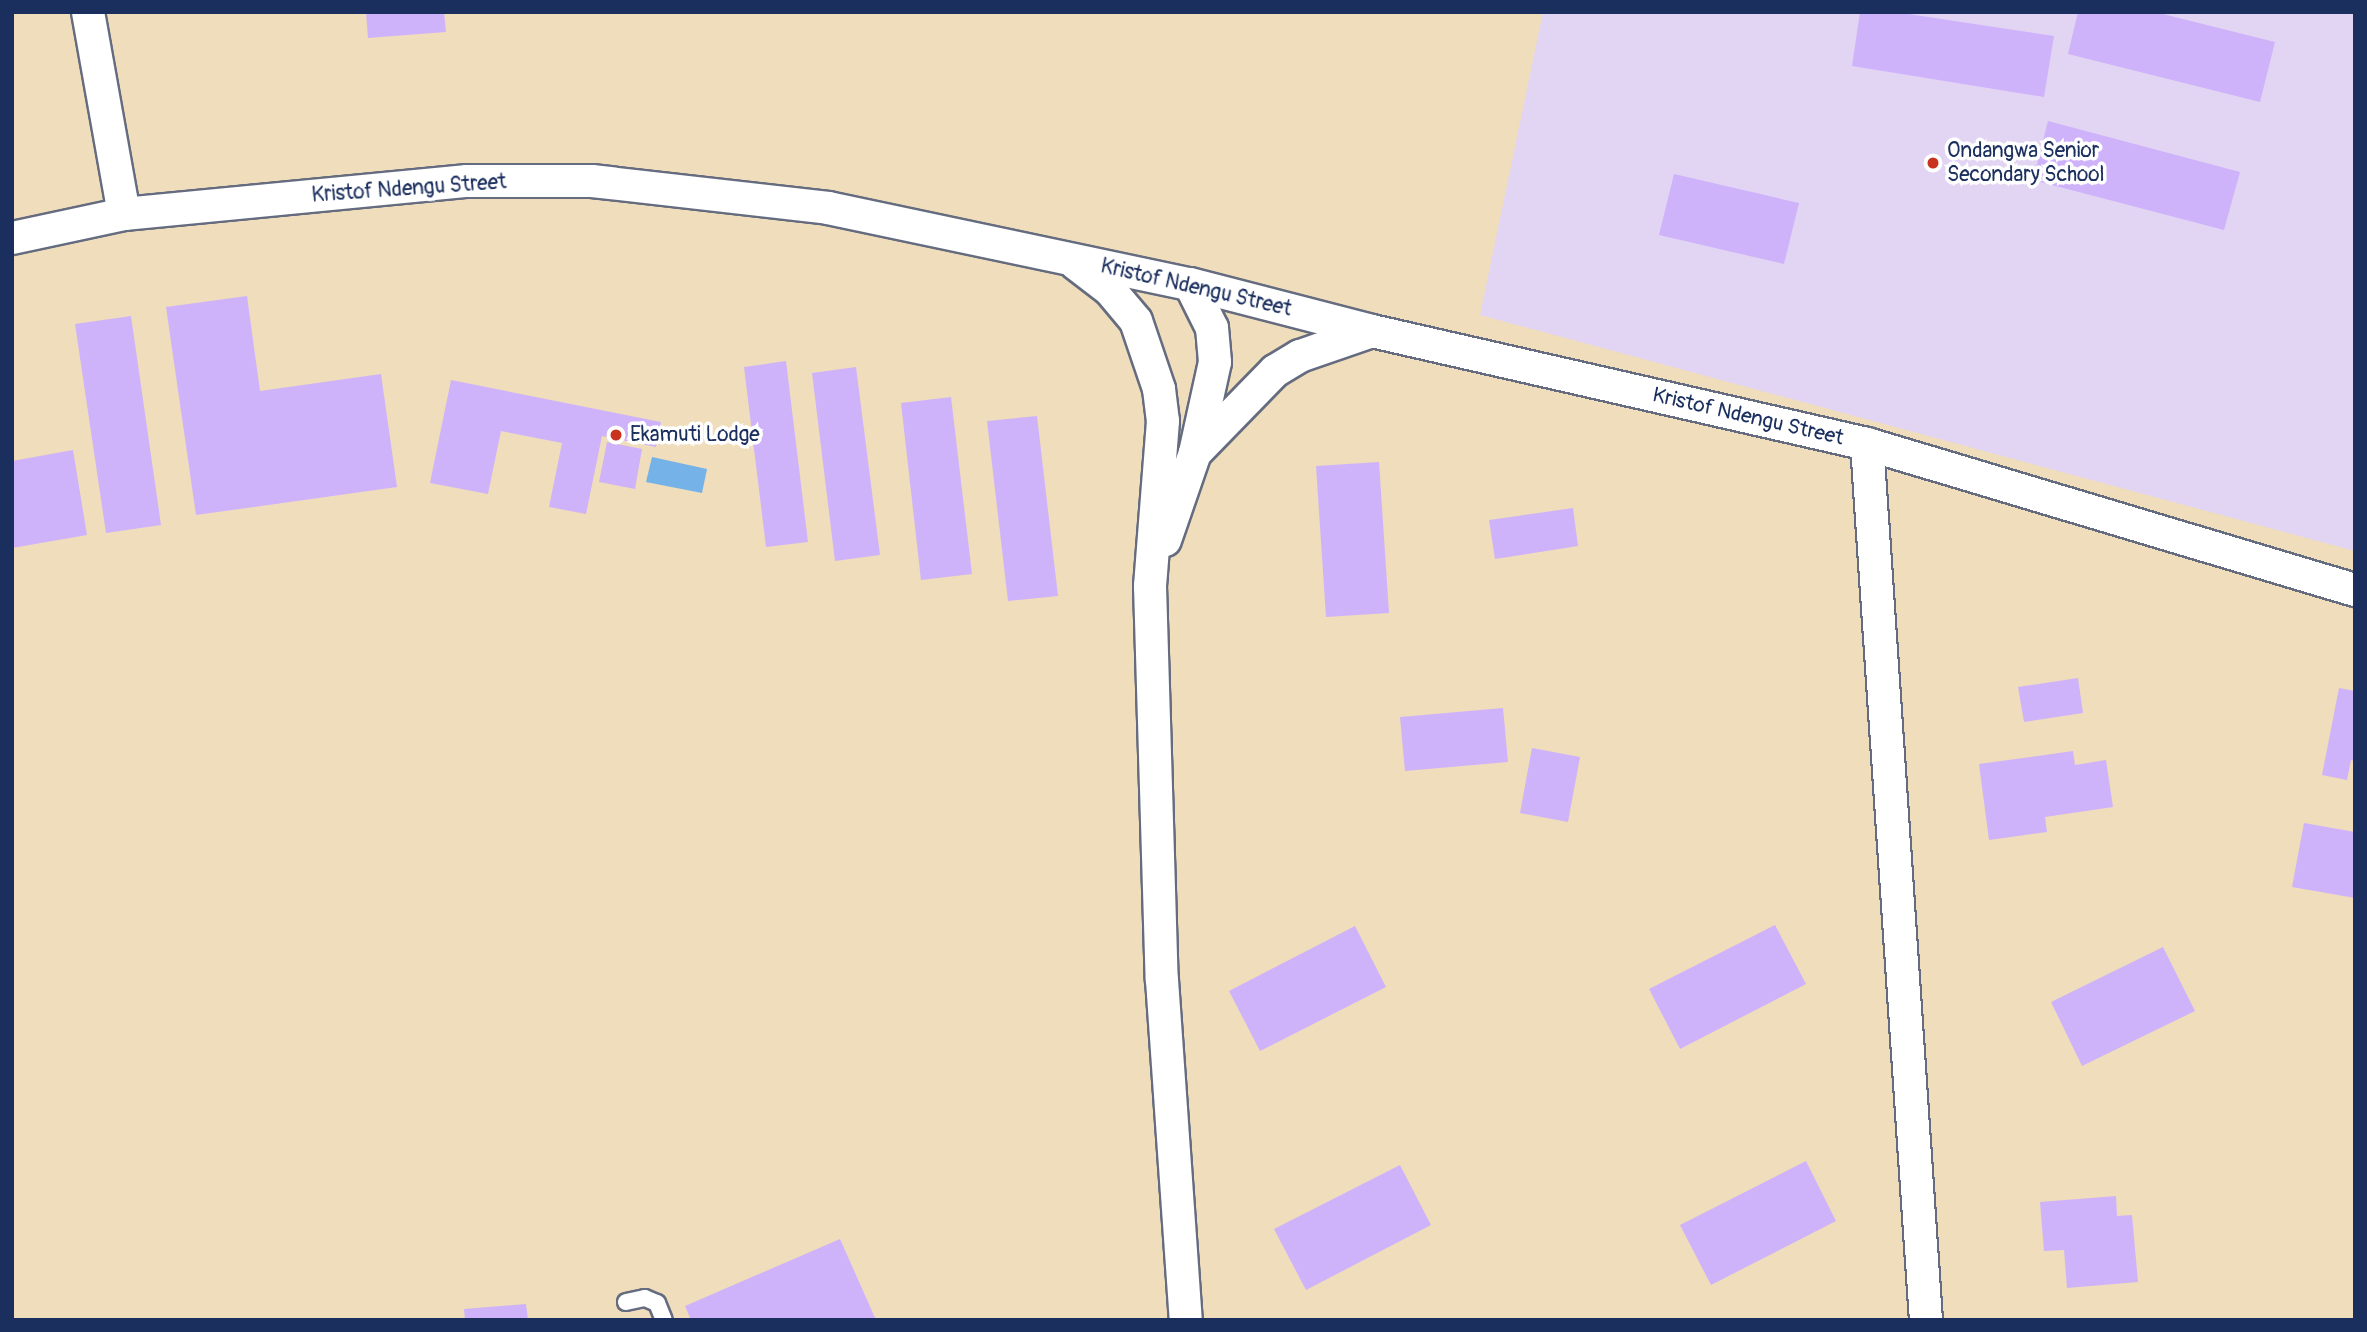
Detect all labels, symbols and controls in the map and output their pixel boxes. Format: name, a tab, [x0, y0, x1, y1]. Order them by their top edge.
place label: Ondangwa Senior Secondary School	[1947, 138, 2105, 188]
marker: Ondangwa Senior Secondary School	[1925, 155, 1941, 171]
street label: Kristof Ndengu Street	[311, 170, 507, 208]
street label: Kristof Ndengu Street	[1098, 254, 1294, 322]
street label: Kristof Ndengu Street	[1650, 383, 1846, 451]
place label: Ekamuti Lodge	[630, 422, 760, 448]
marker: Ekamuti Lodge	[608, 427, 624, 443]

